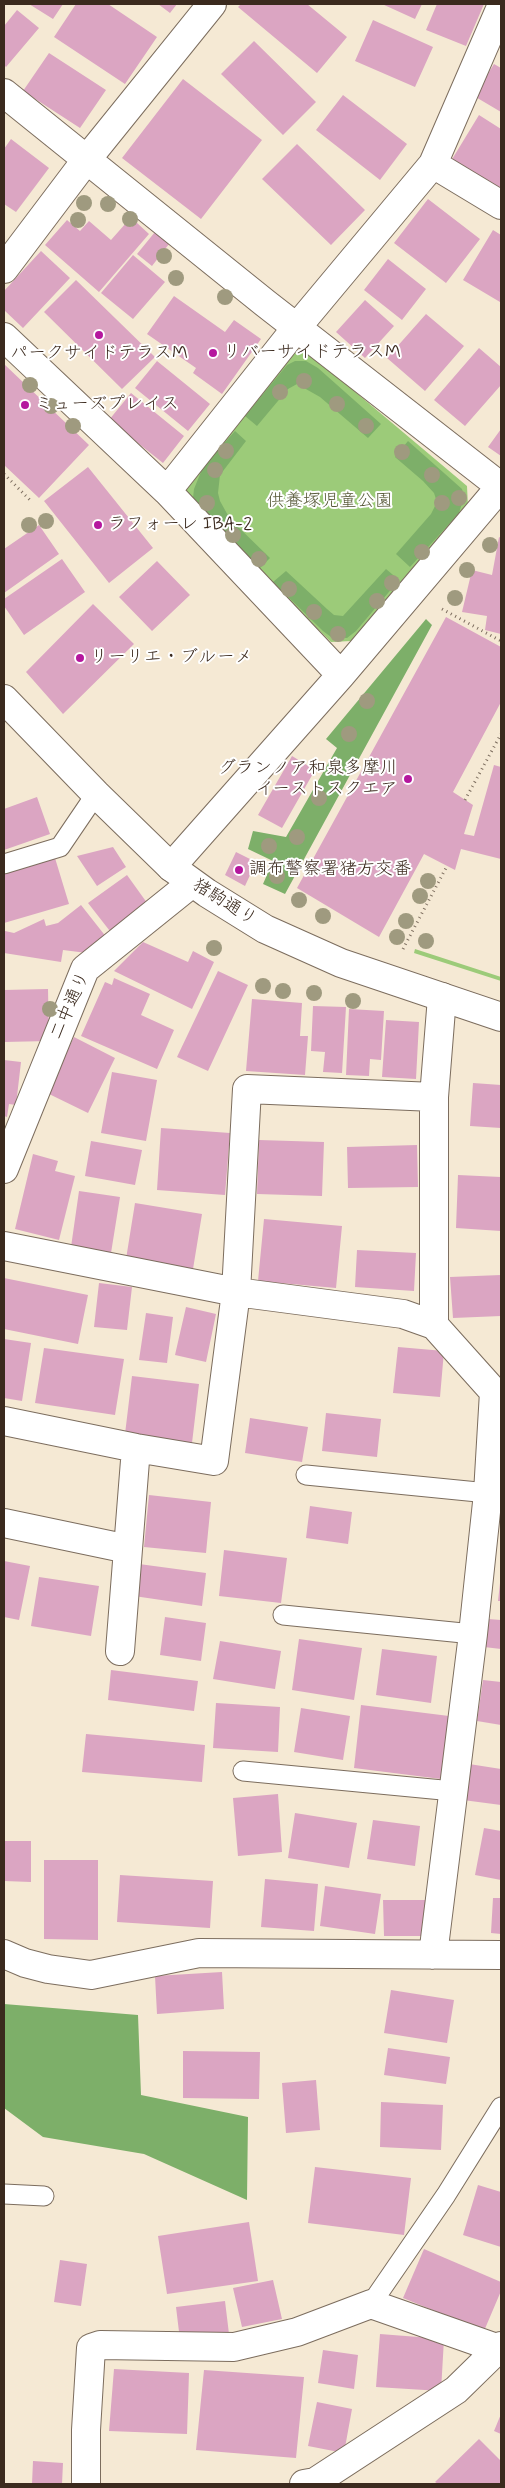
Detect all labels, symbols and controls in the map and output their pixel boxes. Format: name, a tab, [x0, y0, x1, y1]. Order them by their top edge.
marker: パークサイドテラスM	[93, 329, 105, 341]
place label: リバーサイドテラスM	[223, 342, 401, 364]
place label: パークサイドテラスM	[10, 343, 188, 365]
marker: リバーサイドテラスM	[207, 347, 219, 359]
place label: ミューズプレイス	[35, 394, 179, 416]
marker: ミューズプレイス	[19, 399, 31, 411]
park label: 供養塚児童公園	[267, 491, 393, 513]
place label: ラフォーレ IBA-2	[108, 514, 252, 536]
marker: ラフォーレ IBA-2	[92, 519, 104, 531]
place label: リーリエ・ブルーメ	[90, 647, 253, 669]
marker: リーリエ・ブルーメ	[74, 652, 86, 664]
place label: グランノア和泉多摩川 イーストスクエア	[218, 758, 398, 801]
marker: グランノア和泉多摩川 イーストスクエア	[402, 773, 414, 785]
place label: 調布警察署猪方交番	[249, 859, 411, 881]
marker: 調布警察署猪方交番	[233, 864, 245, 876]
street label: 猪駒通り	[188, 875, 260, 931]
street label: 二中通り	[46, 969, 96, 1043]

